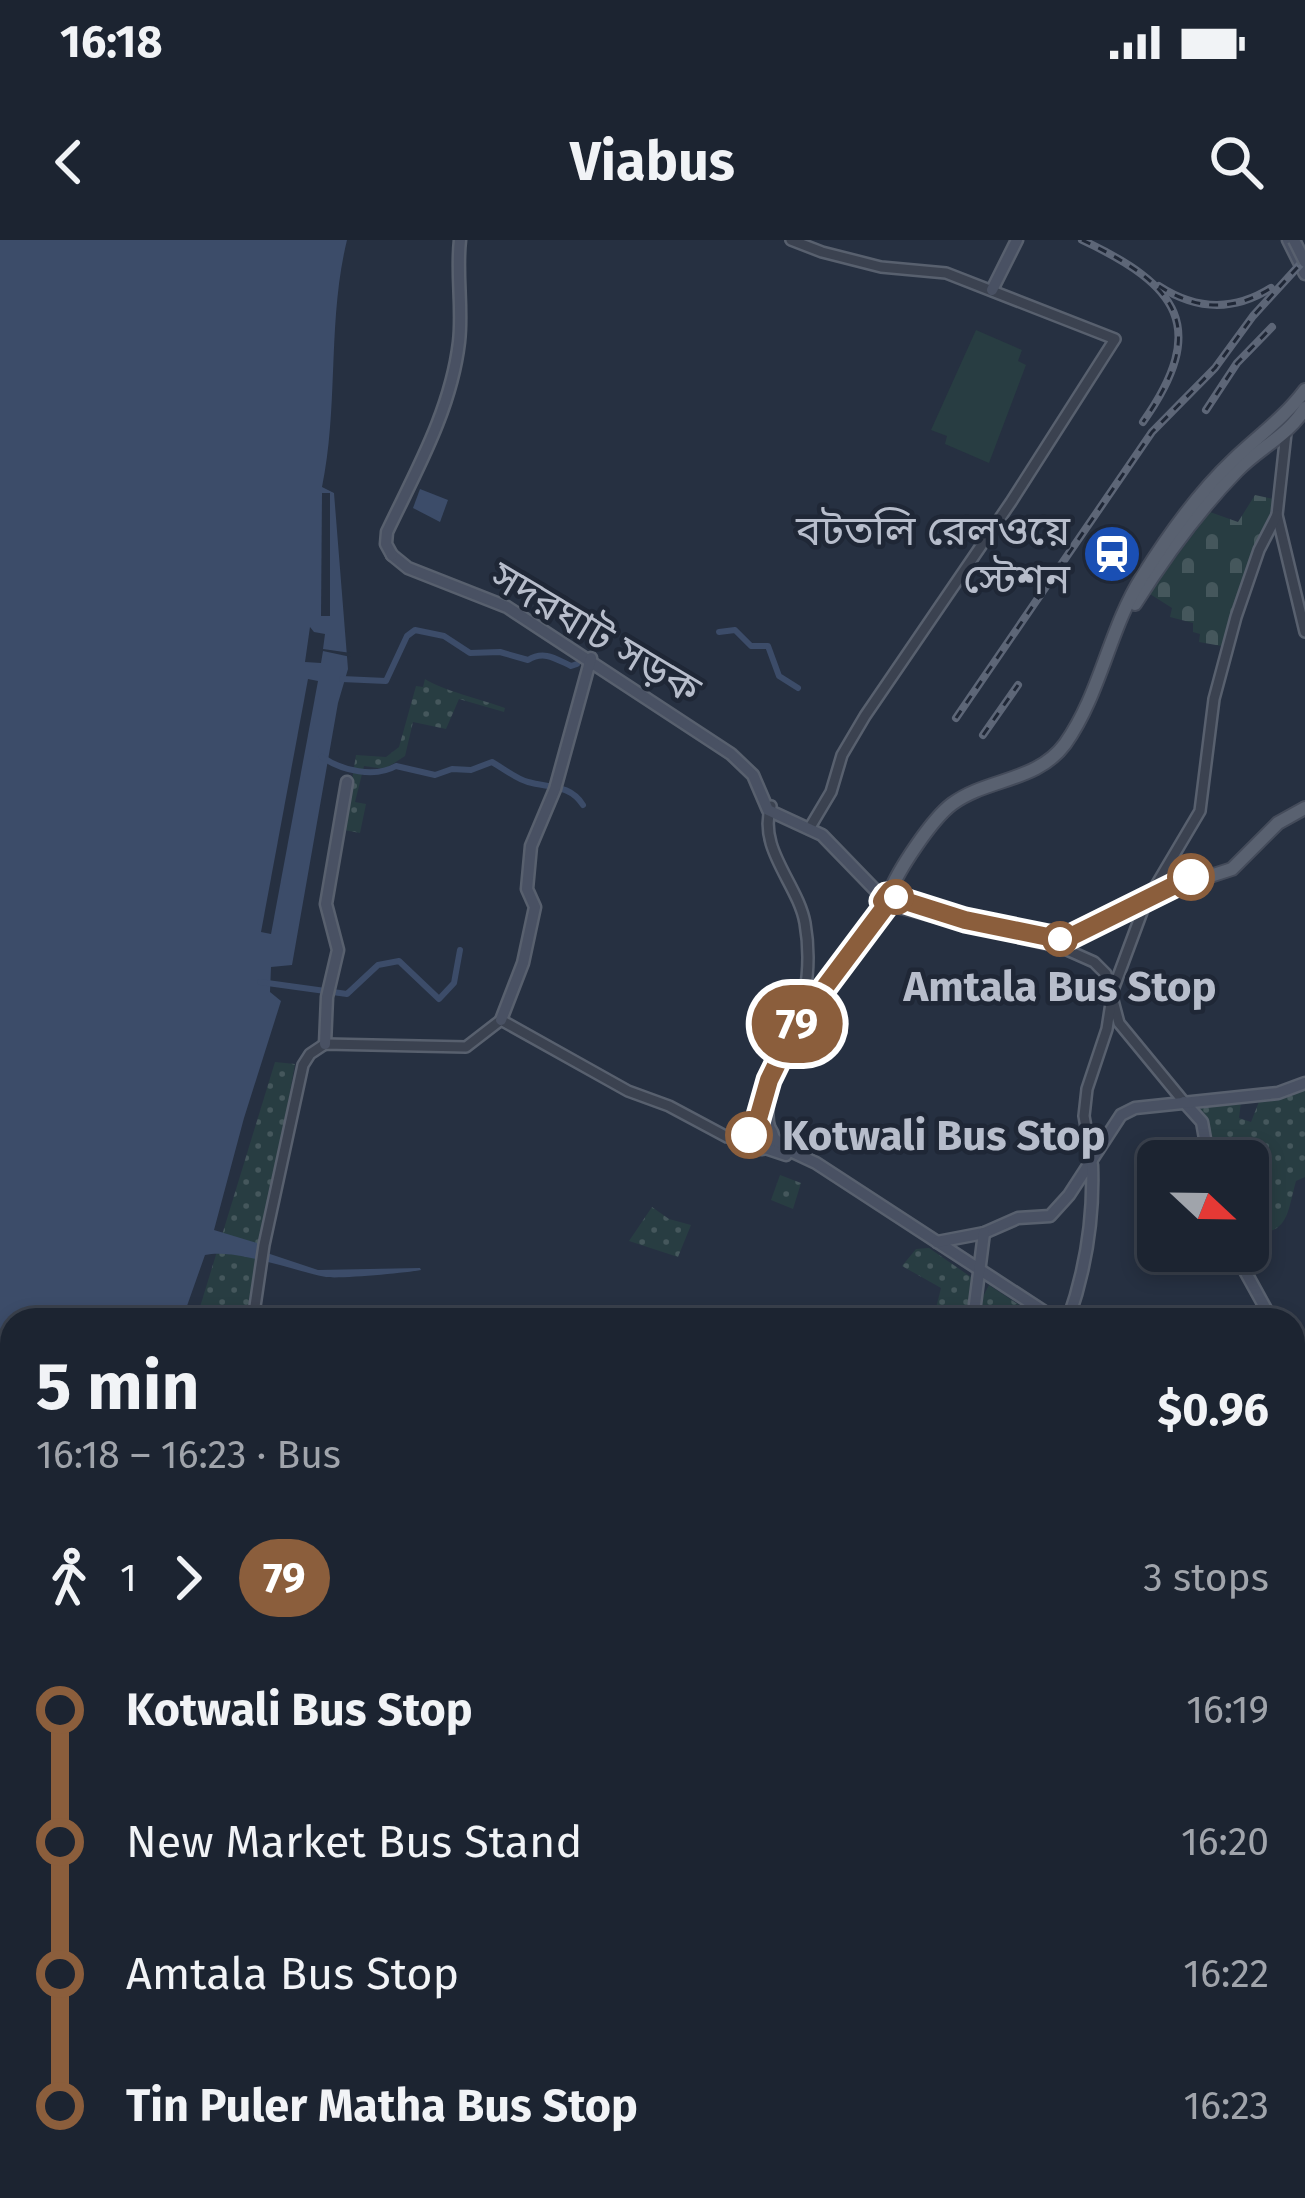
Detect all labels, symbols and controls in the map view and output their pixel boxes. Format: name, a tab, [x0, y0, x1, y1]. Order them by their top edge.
text: 16:18	[60, 15, 163, 69]
icon: back	[36, 129, 102, 195]
icon: search	[1203, 129, 1269, 195]
text: Viabus	[570, 130, 735, 194]
place label: বটতলি রেলওয়ে স্টেশন	[795, 506, 1071, 604]
station icon: বটতলি রেলওয়ে স্টেশন	[1081, 523, 1143, 585]
street label: সদরঘাট সড়ক	[481, 550, 710, 716]
unlabelled marker	[1169, 855, 1213, 899]
unlabelled marker	[880, 881, 912, 913]
marker: Amtala Bus Stop	[1044, 923, 1076, 955]
place label: Amtala Bus Stop	[902, 962, 1217, 1012]
line badge: 79	[743, 985, 851, 1063]
text: 79	[776, 999, 818, 1049]
place label: Kotwali Bus Stop	[782, 1111, 1106, 1161]
marker: Kotwali Bus Stop	[727, 1113, 771, 1157]
north arrow	[1137, 1140, 1269, 1272]
map controls	[1137, 1140, 1269, 1272]
text: 5 min	[36, 1347, 199, 1426]
text: $0.96	[1158, 1383, 1269, 1437]
text: 16:18 – 16:23 · Bus	[36, 1432, 341, 1478]
icon: walk	[36, 1545, 102, 1611]
icon: forward	[155, 1545, 221, 1611]
text: 79	[263, 1553, 306, 1603]
text: 1	[120, 1555, 137, 1601]
text: 3 stops	[1143, 1555, 1269, 1601]
text: Kotwali Bus Stop	[126, 1683, 473, 1737]
text: 16:19	[1186, 1687, 1269, 1733]
text: New Market Bus Stand	[126, 1815, 582, 1869]
text: 16:20	[1181, 1819, 1269, 1865]
text: Amtala Bus Stop	[126, 1947, 459, 2001]
text: 16:22	[1183, 1951, 1269, 1997]
text: Tin Puler Matha Bus Stop	[126, 2079, 638, 2133]
text: 16:23	[1183, 2083, 1269, 2129]

